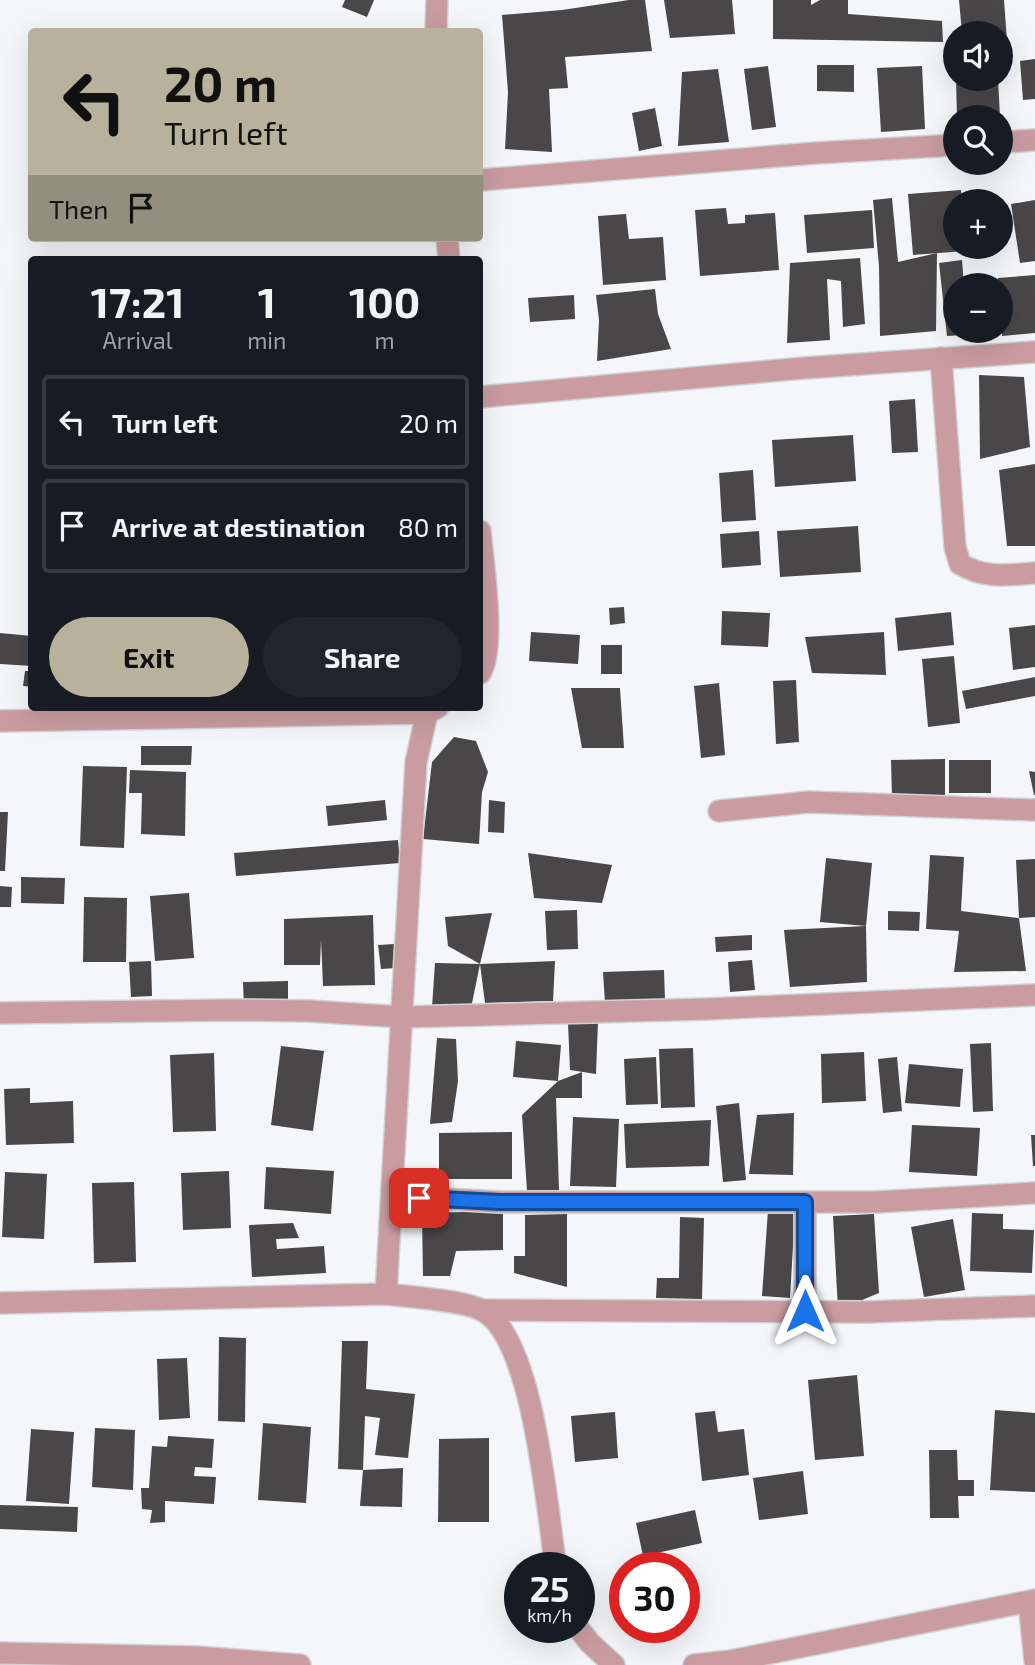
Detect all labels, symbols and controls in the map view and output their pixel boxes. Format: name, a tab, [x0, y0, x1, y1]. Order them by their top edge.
map controls	[943, 21, 1013, 343]
button: sound	[943, 21, 1013, 91]
text: 20 m	[164, 53, 277, 112]
icon: left	[49, 56, 140, 147]
button: search	[943, 105, 1013, 175]
text: Turn left	[164, 113, 288, 151]
icon: arrive	[122, 189, 160, 227]
button: +	[943, 189, 1013, 259]
text: Then	[49, 193, 108, 224]
button: −	[943, 273, 1013, 343]
text: 17:21	[91, 276, 184, 326]
text: 1	[258, 276, 276, 326]
text: 100	[349, 276, 420, 326]
text: Arrival	[103, 326, 173, 354]
text: min	[247, 326, 286, 354]
text: m	[375, 326, 395, 354]
icon: left	[53, 403, 91, 441]
text: Turn left	[112, 407, 218, 438]
text: 20 m	[399, 407, 458, 438]
icon: arrive	[53, 507, 91, 545]
text: Arrive at destination	[112, 511, 365, 542]
text: 80 m	[398, 511, 458, 542]
button: Exit	[49, 617, 249, 697]
button: Share	[263, 617, 462, 697]
pin	[389, 1168, 449, 1228]
icon: arrive	[400, 1179, 438, 1217]
position arrow	[768, 1274, 842, 1348]
speed limit sign: 30	[609, 1552, 700, 1643]
text: 25	[530, 1567, 569, 1609]
text: km/h	[527, 1604, 572, 1626]

